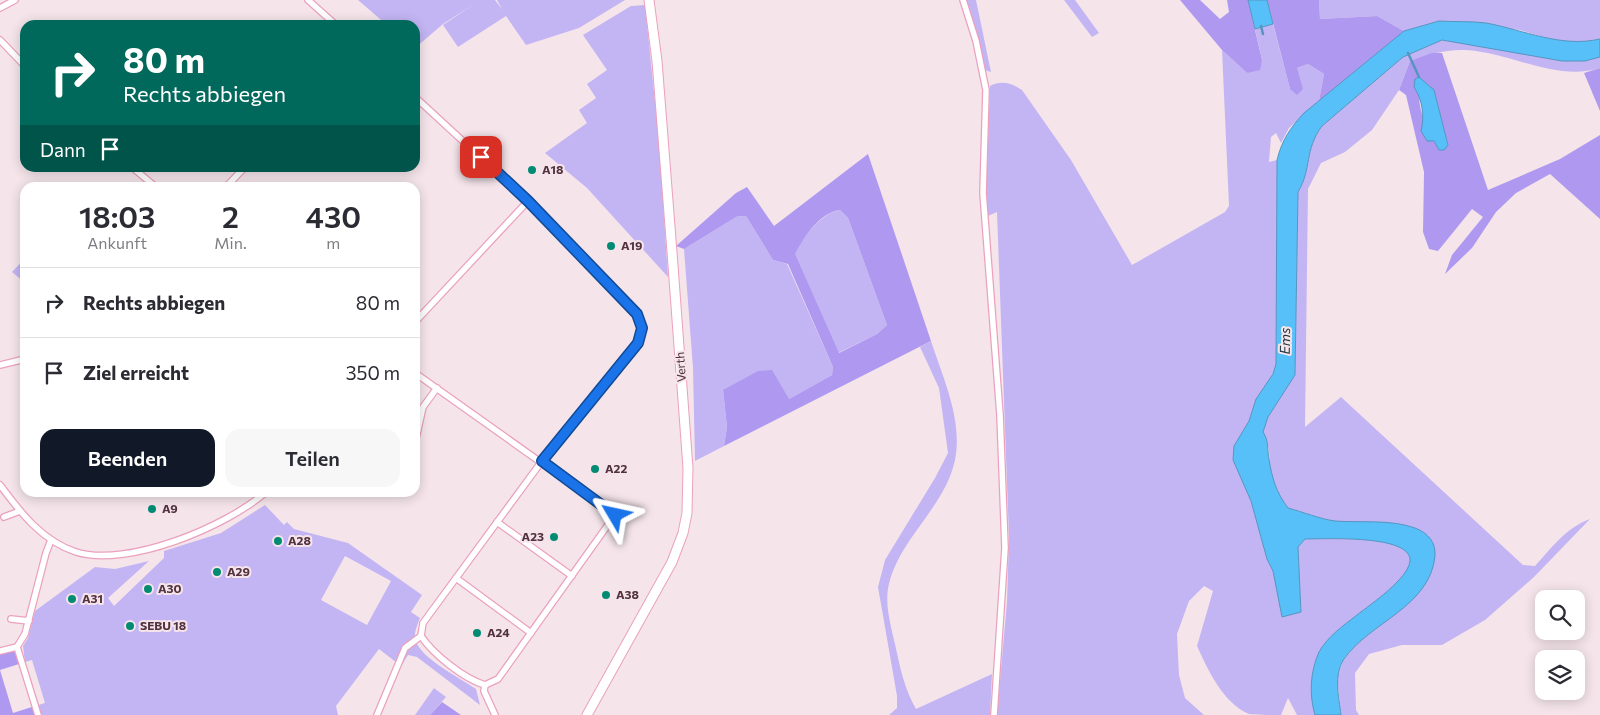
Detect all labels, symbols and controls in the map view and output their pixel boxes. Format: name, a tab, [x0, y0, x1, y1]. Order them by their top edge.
text: 80 m	[123, 37, 205, 80]
icon: right	[40, 40, 105, 105]
text: Rechts abbiegen	[123, 80, 286, 107]
icon: arrive	[96, 135, 124, 163]
pin	[460, 136, 502, 178]
text: Dann	[40, 138, 86, 161]
icon: arrive	[467, 143, 495, 171]
place label: A18	[542, 162, 563, 176]
marker: A18	[526, 164, 538, 176]
text: 18:03	[79, 197, 155, 234]
text: 2	[222, 197, 239, 234]
text: 430	[306, 197, 361, 234]
text: Ankunft	[87, 233, 147, 252]
text: Min.	[214, 233, 247, 252]
text: m	[326, 233, 340, 252]
place label: A19	[621, 238, 642, 252]
marker: A19	[605, 240, 617, 252]
icon: right	[40, 289, 68, 317]
text: Rechts abbiegen	[83, 291, 225, 314]
text: 80 m	[356, 291, 400, 314]
water label: Ems	[1276, 327, 1293, 355]
street label: Verth	[672, 351, 688, 383]
icon: arrive	[40, 359, 68, 387]
text: Ziel erreicht	[83, 361, 189, 384]
text: 350 m	[346, 361, 400, 384]
button: Beenden	[40, 429, 215, 487]
button: Teilen	[225, 429, 400, 487]
place label: A22	[605, 461, 627, 475]
marker: A22	[589, 463, 601, 475]
position arrow	[588, 488, 640, 540]
place label: A9	[162, 501, 178, 515]
marker: A9	[146, 503, 158, 515]
place label: A23	[522, 529, 544, 543]
marker: A23	[548, 531, 560, 543]
place label: A28	[288, 533, 311, 547]
marker: A28	[272, 535, 284, 547]
place label: A29	[227, 564, 250, 578]
marker: A29	[211, 566, 223, 578]
place label: A30	[158, 581, 182, 595]
marker: A30	[142, 583, 154, 595]
place label: A38	[616, 587, 639, 601]
marker: A38	[600, 589, 612, 601]
map controls	[1535, 590, 1585, 700]
button: search	[1535, 590, 1585, 640]
place label: A31	[82, 591, 103, 605]
marker: A31	[66, 593, 78, 605]
place label: SEBU 18	[140, 618, 186, 632]
marker: SEBU 18	[124, 620, 136, 632]
place label: A24	[487, 625, 510, 639]
marker: A24	[471, 627, 483, 639]
button: layers	[1535, 650, 1585, 700]

